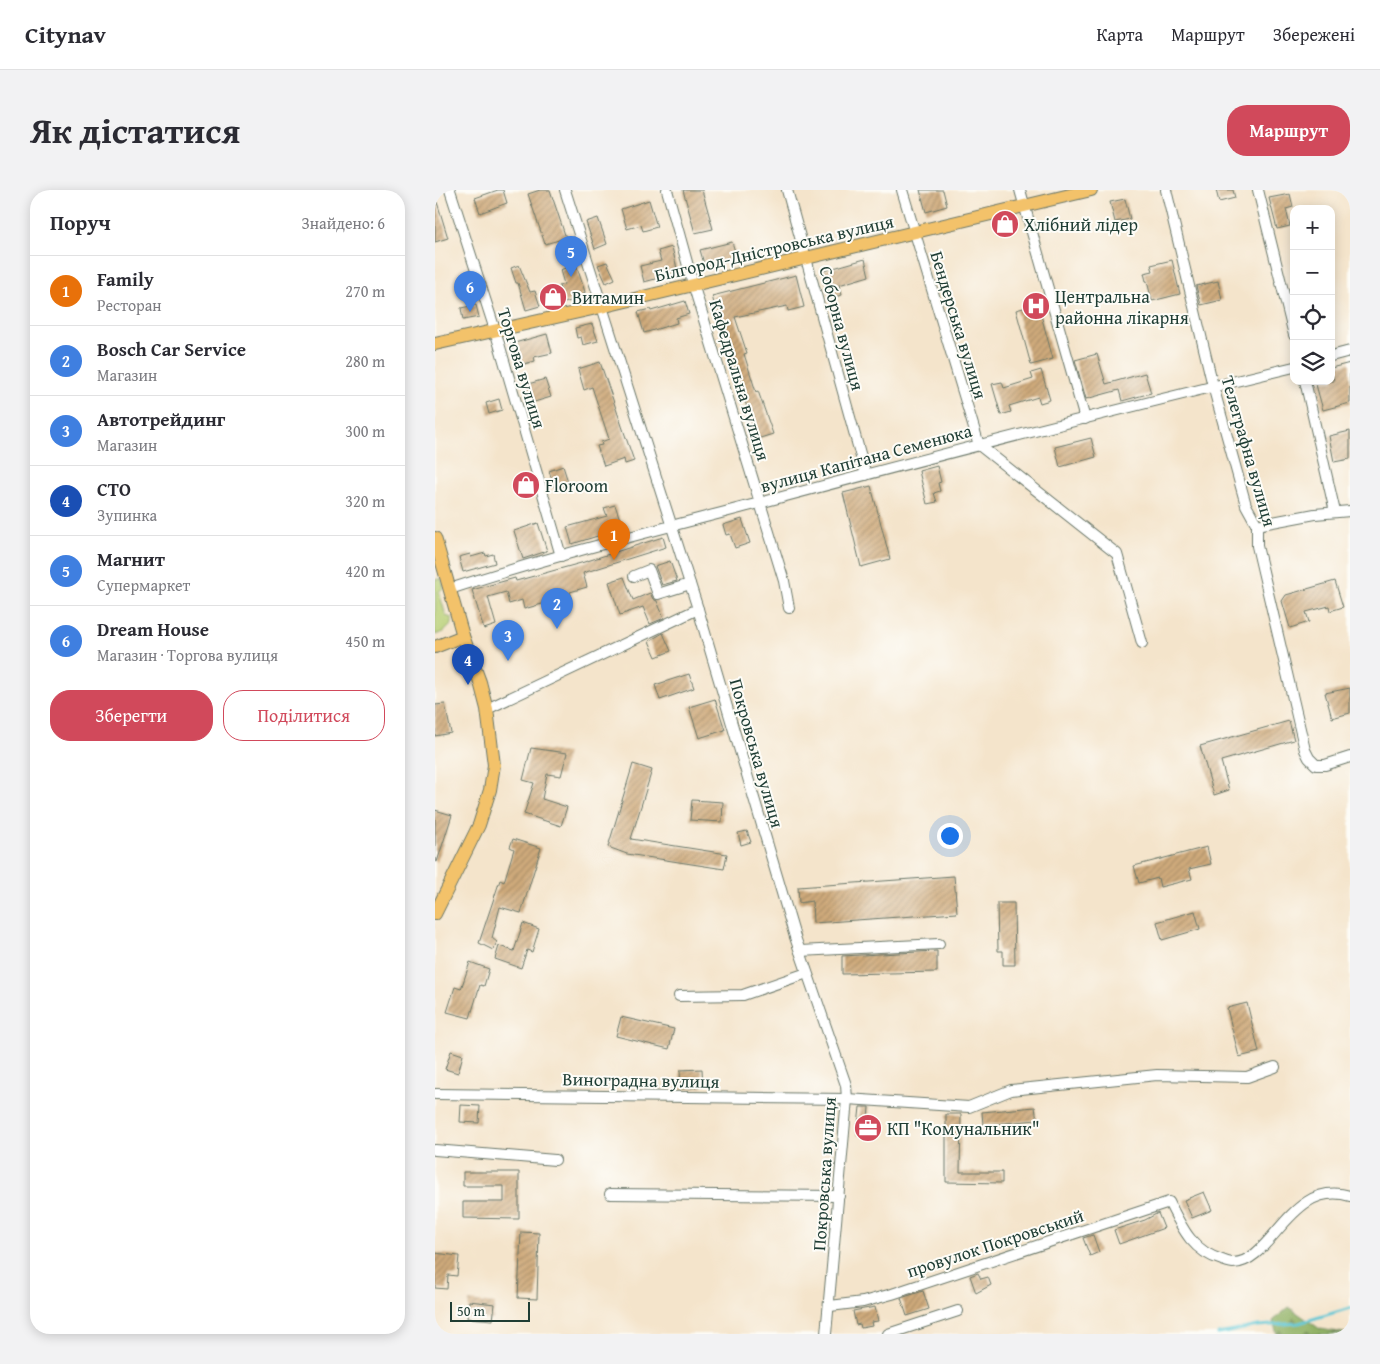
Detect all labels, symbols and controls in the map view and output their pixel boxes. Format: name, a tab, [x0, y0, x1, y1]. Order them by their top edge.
text: Citynav	[25, 17, 106, 52]
text: Карта	[1097, 21, 1143, 48]
text: Маршрут	[1171, 21, 1245, 48]
text: Збережені	[1273, 21, 1355, 48]
text: Як дістатися	[30, 105, 240, 156]
button: Маршрут	[1227, 105, 1350, 156]
map controls	[1290, 205, 1335, 385]
button: +	[1290, 205, 1335, 250]
text: Поруч	[50, 207, 111, 238]
street label: Білгород-Дністровська вулиця	[652, 207, 896, 289]
shop icon: Хлібний лідер	[990, 209, 1020, 239]
text: Знайдено: 6	[302, 211, 385, 235]
place label: Хлібний лідер	[1024, 211, 1138, 238]
pin: 5	[555, 236, 587, 277]
street label: Бендерська вулиця	[924, 248, 994, 402]
button: −	[1290, 250, 1335, 295]
street label: Соборна вулиця	[812, 263, 872, 393]
text: Family	[97, 265, 154, 293]
pin: 6	[454, 271, 486, 312]
text: 1	[62, 279, 70, 303]
text: 270 m	[345, 279, 385, 303]
shop icon: Витамин	[538, 282, 568, 312]
place label: Центральна районна лікарня	[1055, 283, 1189, 331]
place label: Витамин	[572, 284, 644, 311]
hospital icon: Центральна районна лікарня	[1021, 291, 1051, 321]
text: Ресторан	[97, 293, 162, 317]
button: locate	[1290, 295, 1335, 340]
street label: Кафедральна вулиця	[703, 296, 777, 464]
street label: Торгова вулиця	[491, 304, 553, 432]
text: Bosch Car Service	[97, 335, 246, 363]
button: layers	[1290, 340, 1335, 385]
text: 2	[62, 349, 70, 373]
text: 280 m	[345, 349, 385, 373]
text: Магазин	[97, 363, 157, 387]
street label: Телеграфна вулиця	[1215, 372, 1283, 530]
text: Автотрейдинг	[97, 405, 225, 433]
street label: вулиця Капітана Семенюка	[757, 417, 975, 499]
text: 3	[62, 419, 70, 443]
text: 300 m	[345, 419, 385, 443]
text: Магазин	[97, 433, 157, 457]
shop icon: Floroom	[511, 470, 541, 500]
place label: Floroom	[545, 472, 609, 499]
text: СТО	[97, 475, 131, 503]
text: 4	[62, 489, 70, 513]
text: 320 m	[345, 489, 385, 513]
text: Зупинка	[97, 503, 157, 527]
pin: 1	[598, 519, 630, 560]
text: Магнит	[97, 545, 165, 573]
text: 5	[62, 559, 70, 583]
text: 420 m	[345, 559, 385, 583]
text: Супермаркет	[97, 573, 190, 597]
pin: 2	[541, 588, 573, 629]
text: Dream House	[97, 615, 209, 643]
pin: 3	[492, 620, 524, 661]
text: 6	[62, 629, 70, 653]
text: 450 m	[345, 629, 385, 653]
text: Магазин · Торгова вулиця	[97, 643, 278, 667]
pin: 4	[452, 644, 484, 685]
street label: Покровська вулиця	[723, 675, 791, 831]
button: Зберегти	[50, 690, 213, 741]
button: Поділитися	[223, 690, 385, 741]
your location	[937, 823, 963, 849]
street label: Виноградна вулиця	[562, 1065, 720, 1095]
street label: Покровська вулиця	[805, 1096, 843, 1252]
office icon: КП "Комунальник"	[853, 1113, 883, 1143]
place label: КП "Комунальник"	[887, 1115, 1040, 1142]
street label: провулок Покровський	[903, 1202, 1087, 1284]
scale bar	[450, 1299, 530, 1322]
text: 50 m	[457, 1301, 485, 1321]

